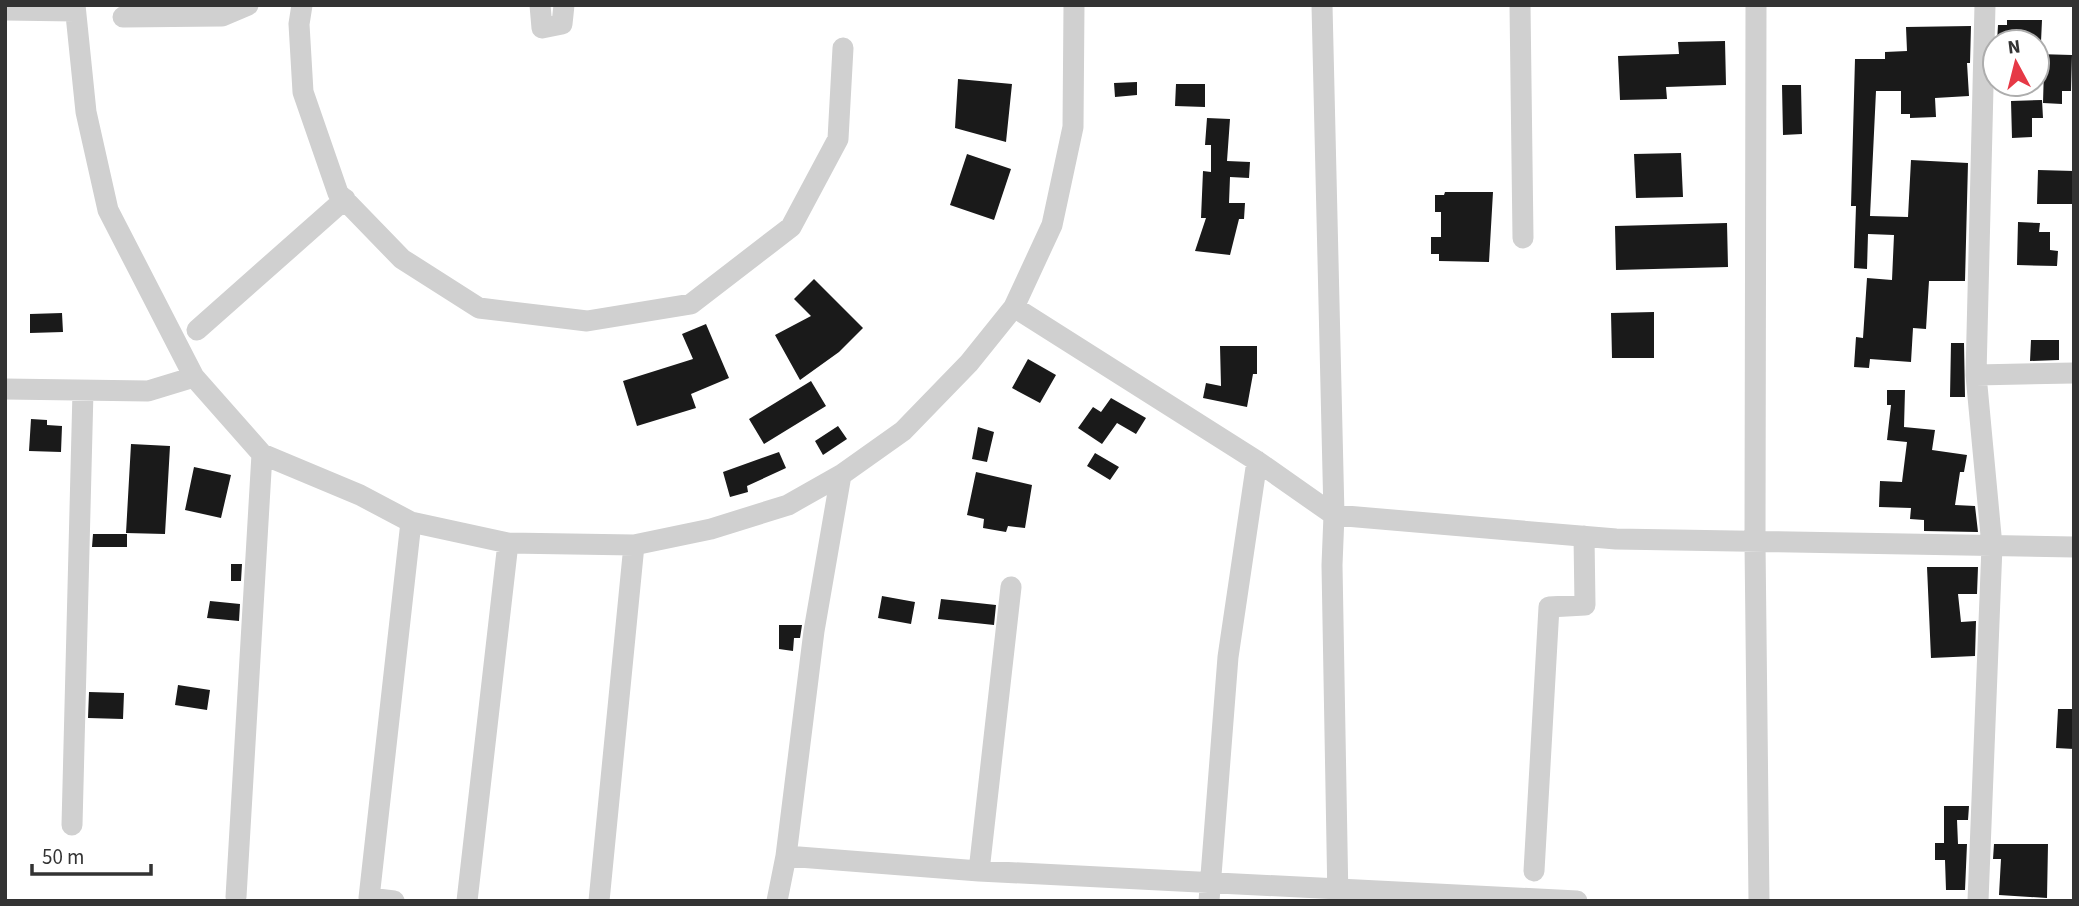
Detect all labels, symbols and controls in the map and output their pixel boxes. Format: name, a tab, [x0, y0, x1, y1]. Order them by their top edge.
north arrow	[1981, 28, 2051, 98]
text: N	[2006, 33, 2022, 62]
scale bar	[32, 832, 150, 876]
text: 50 m	[42, 842, 84, 872]

